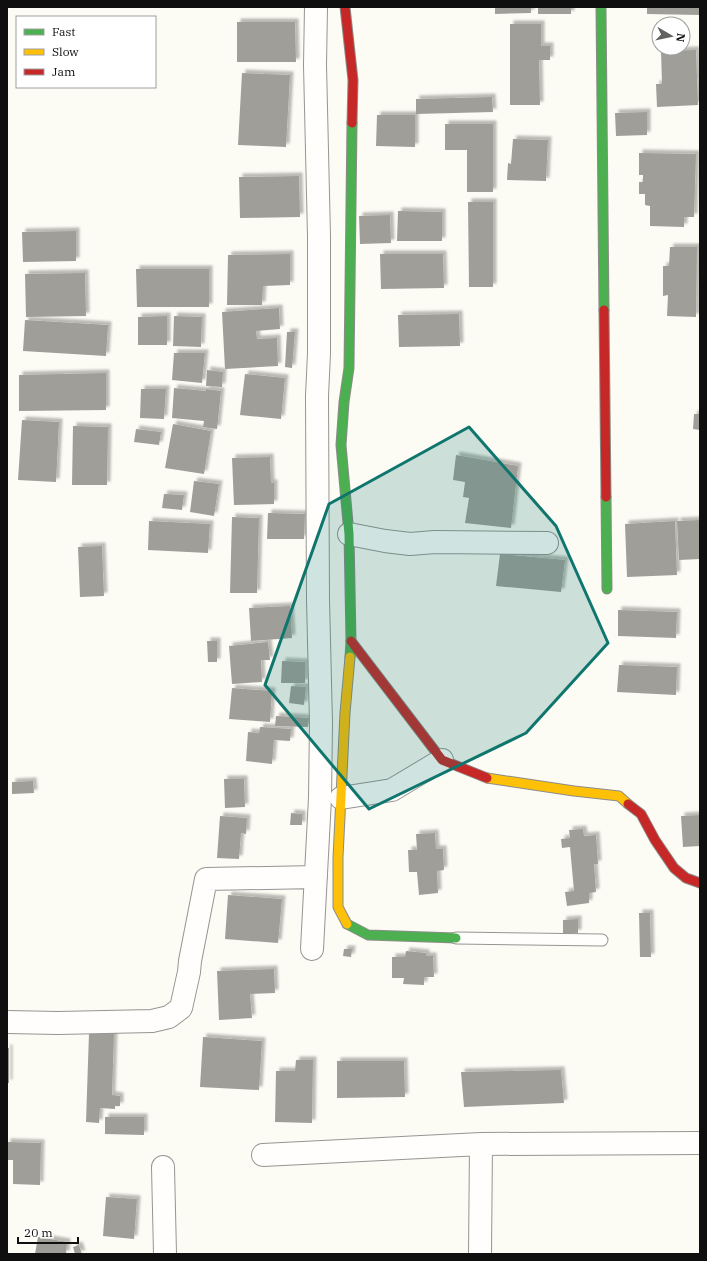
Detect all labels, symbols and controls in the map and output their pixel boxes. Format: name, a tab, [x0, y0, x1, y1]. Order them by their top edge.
legend	[16, 16, 156, 88]
north arrow	[651, 16, 691, 56]
text: Fast	[52, 24, 76, 39]
text: N	[673, 32, 688, 43]
text: Slow	[52, 44, 79, 59]
text: Jam	[52, 64, 76, 79]
scale bar	[18, 1219, 78, 1245]
text: 20 m	[24, 1225, 53, 1240]

